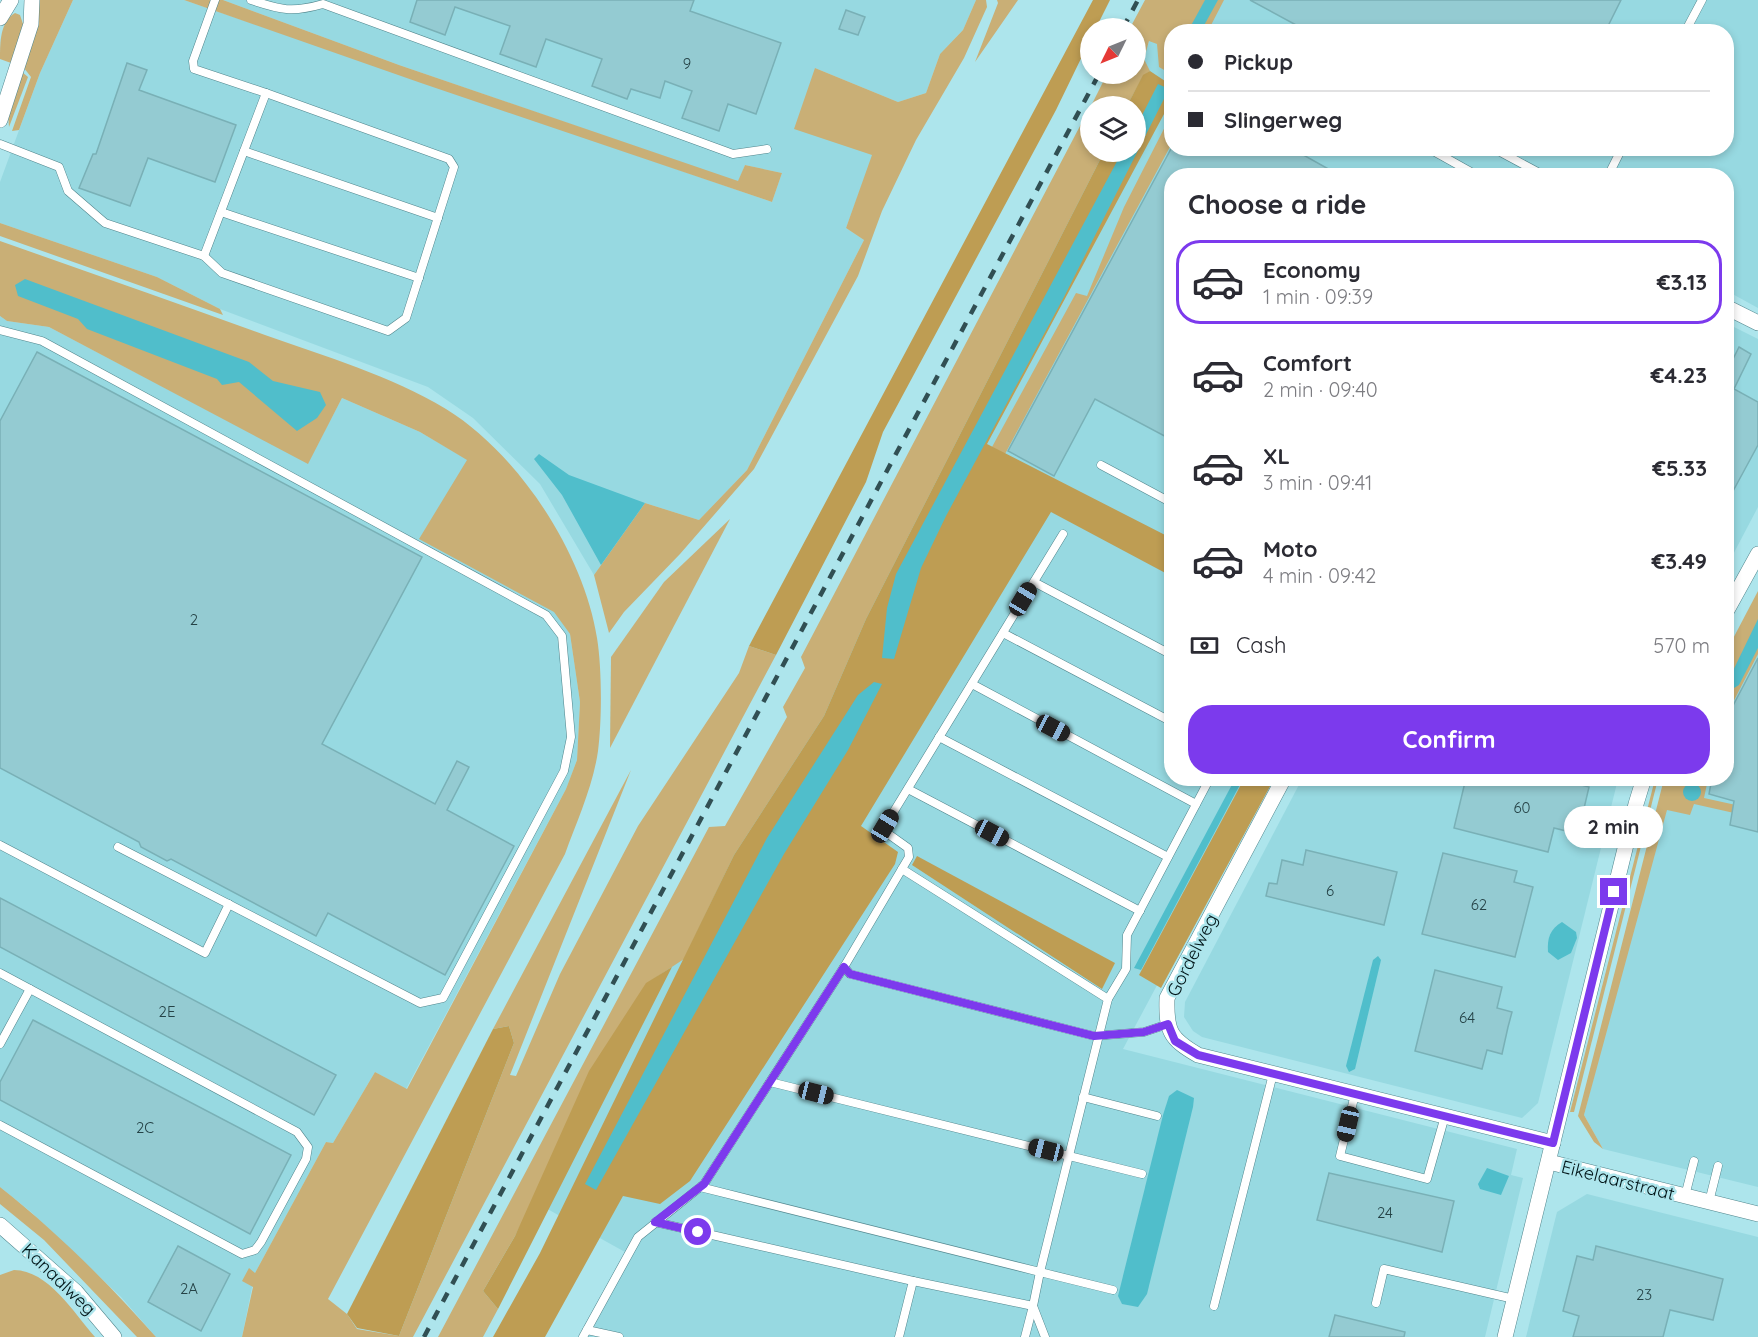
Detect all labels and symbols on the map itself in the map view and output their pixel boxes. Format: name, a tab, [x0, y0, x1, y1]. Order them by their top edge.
north arrow	[1080, 18, 1146, 84]
house number: 9	[683, 54, 691, 73]
car	[1006, 579, 1040, 619]
house number: 2	[190, 610, 198, 629]
car	[1033, 712, 1073, 744]
house number: 60	[1514, 798, 1531, 817]
callout: 2 min	[1564, 805, 1664, 847]
car	[868, 806, 902, 846]
car	[972, 817, 1012, 849]
route end	[1600, 878, 1627, 905]
house number: 6	[1326, 881, 1334, 900]
house number: 62	[1471, 895, 1487, 914]
street label: Gordelweg	[1161, 910, 1223, 1000]
house number: 2E	[159, 1002, 175, 1021]
house number: 64	[1459, 1008, 1475, 1027]
car	[796, 1080, 836, 1106]
car	[1335, 1104, 1361, 1144]
house number: 2C	[136, 1118, 154, 1137]
car	[1026, 1137, 1066, 1163]
street label: Eikelaarstraat	[1559, 1155, 1677, 1205]
house number: 24	[1377, 1203, 1393, 1222]
route start	[684, 1218, 711, 1245]
street label: Kanaalweg	[17, 1238, 101, 1320]
house number: 2A	[180, 1279, 198, 1298]
house number: 23	[1636, 1285, 1652, 1304]

